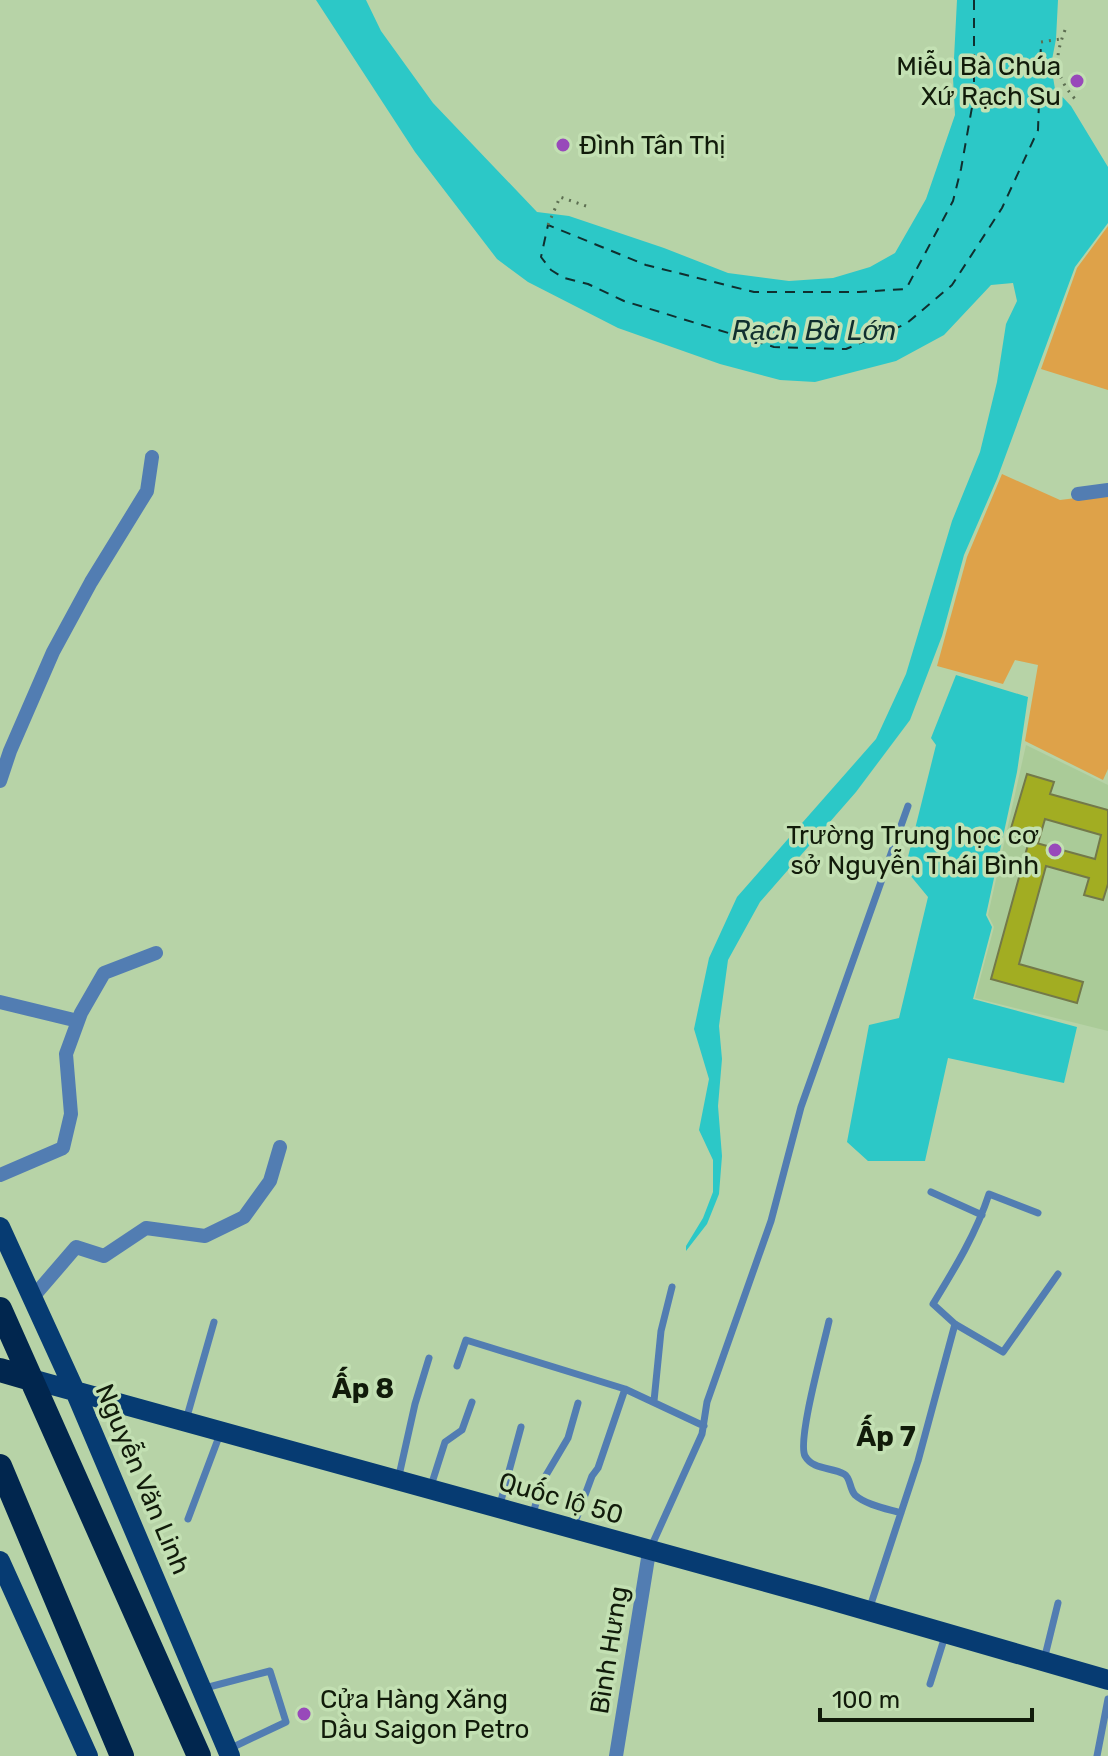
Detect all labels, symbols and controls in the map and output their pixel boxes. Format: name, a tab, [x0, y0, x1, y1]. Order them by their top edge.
place label: Miễu Bà Chúa Xứ Rạch Su	[896, 50, 1061, 112]
marker: Miễu Bà Chúa Xứ Rạch Su	[1068, 72, 1086, 90]
place label: Đình Tân Thị	[579, 130, 725, 161]
marker: Đình Tân Thị	[554, 136, 572, 154]
water label: Rạch Bà Lớn	[731, 314, 897, 347]
place label: Trường Trung học cơ sở Nguyễn Thái Bình	[786, 820, 1039, 881]
marker: Trường Trung học cơ sở Nguyễn Thái Bình	[1046, 841, 1064, 859]
district label: Ấp 8	[332, 1366, 394, 1405]
street label: Nguyễn Văn Linh	[88, 1379, 197, 1579]
district label: Ấp 7	[856, 1414, 916, 1453]
street label: Quốc lộ 50	[495, 1464, 627, 1531]
street label: Bình Hưng	[584, 1584, 635, 1716]
scale bar	[820, 1672, 1032, 1722]
place label: Cửa Hàng Xăng Dầu Saigon Petro	[320, 1684, 529, 1745]
text: 100 m	[832, 1686, 900, 1714]
marker: Cửa Hàng Xăng Dầu Saigon Petro	[295, 1705, 313, 1723]

